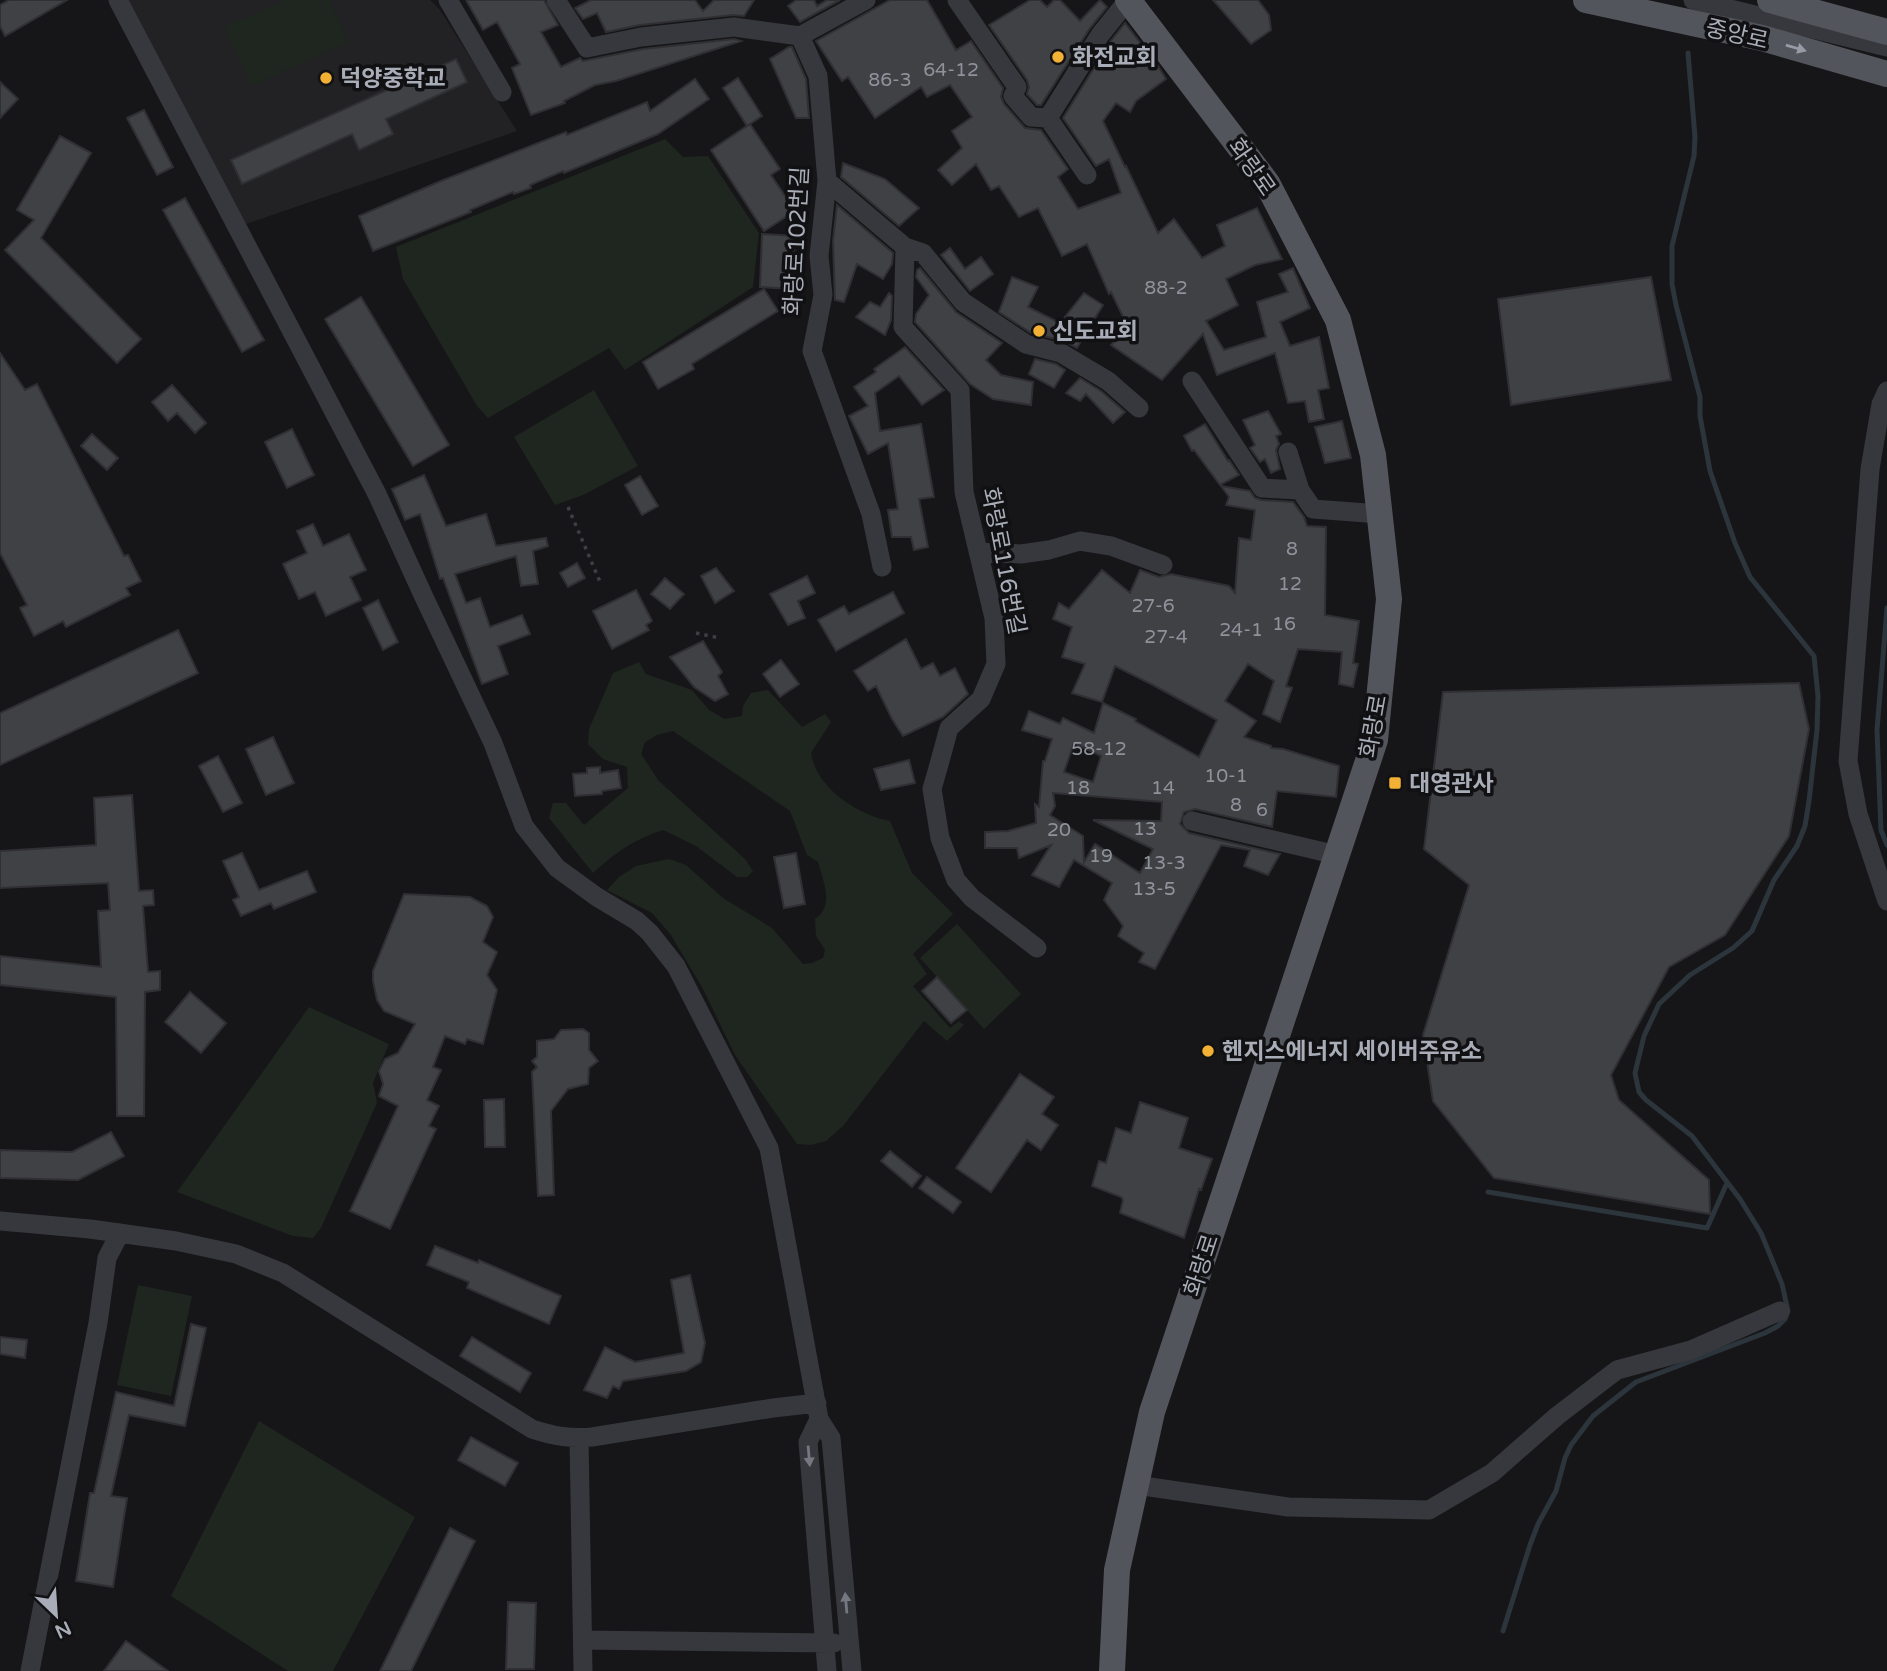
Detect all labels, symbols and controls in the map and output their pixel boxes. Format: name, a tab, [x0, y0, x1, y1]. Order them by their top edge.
street label: 중앙로	[1703, 14, 1771, 56]
one-way arrow	[1785, 43, 1807, 54]
place label: 화전교회	[1072, 44, 1157, 72]
marker: 화전교회	[1050, 49, 1066, 65]
house number: 64-12	[923, 59, 979, 81]
place label: 덕양중학교	[340, 65, 446, 93]
house number: 86-3	[868, 69, 912, 91]
marker: 덕양중학교	[318, 70, 334, 86]
street label: 화랑로	[1222, 134, 1281, 202]
street label: 화랑로102번길	[779, 166, 815, 316]
house number: 88-2	[1144, 277, 1188, 299]
place label: 신도교회	[1053, 318, 1138, 346]
marker: 신도교회	[1031, 323, 1047, 339]
street label: 화랑로116번길	[975, 485, 1031, 637]
house number: 8	[1286, 538, 1298, 560]
house number: 12	[1278, 573, 1302, 595]
house number: 27-6	[1131, 595, 1175, 617]
house number: 16	[1272, 613, 1296, 635]
house number: 24-1	[1219, 619, 1263, 641]
house number: 27-4	[1144, 626, 1188, 648]
street label: 화랑로	[1355, 692, 1393, 760]
house number: 58-12	[1071, 738, 1127, 760]
house number: 10-1	[1204, 765, 1248, 787]
place label: 대영관사	[1409, 770, 1494, 798]
marker: 대영관사	[1387, 775, 1403, 791]
house number: 18	[1066, 777, 1090, 799]
house number: 14	[1151, 777, 1175, 799]
house number: 8	[1230, 794, 1242, 816]
house number: 6	[1256, 799, 1268, 821]
house number: 13	[1133, 818, 1157, 840]
house number: 20	[1047, 819, 1071, 841]
house number: 19	[1089, 845, 1113, 867]
house number: 13-3	[1142, 852, 1186, 874]
house number: 13-5	[1132, 878, 1176, 900]
place label: 헨지스에너지 세이버주유소	[1222, 1038, 1482, 1066]
marker: 헨지스에너지 세이버주유소	[1200, 1043, 1216, 1059]
street label: 화랑로	[1179, 1231, 1225, 1300]
one-way arrow	[804, 1445, 815, 1467]
north arrow	[21, 1580, 91, 1650]
one-way arrow	[840, 1592, 851, 1614]
text: N	[51, 1616, 74, 1643]

